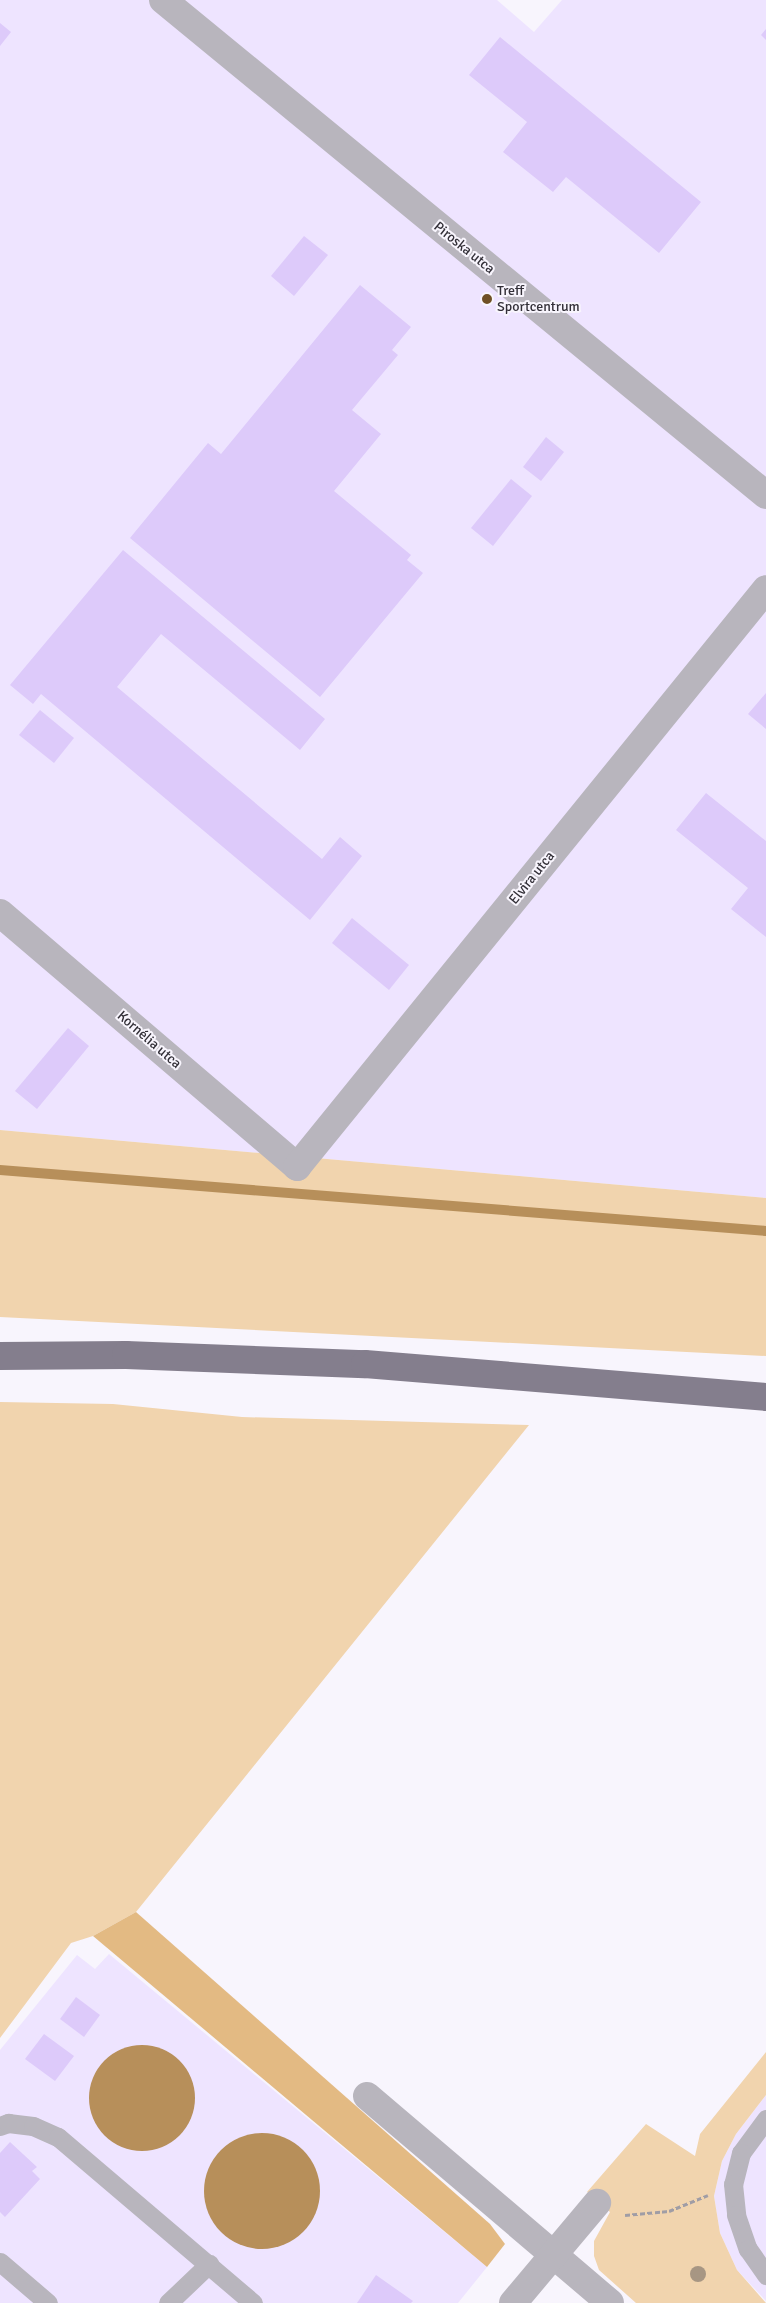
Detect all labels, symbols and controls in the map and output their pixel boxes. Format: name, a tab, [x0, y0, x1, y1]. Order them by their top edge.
street label: Piroska utca	[430, 218, 498, 278]
place label: Treff Sportcentrum	[497, 283, 580, 316]
marker: Treff Sportcentrum	[481, 293, 493, 305]
street label: Elvira utca	[506, 848, 558, 908]
street label: Kornélia utca	[114, 1008, 184, 1072]

